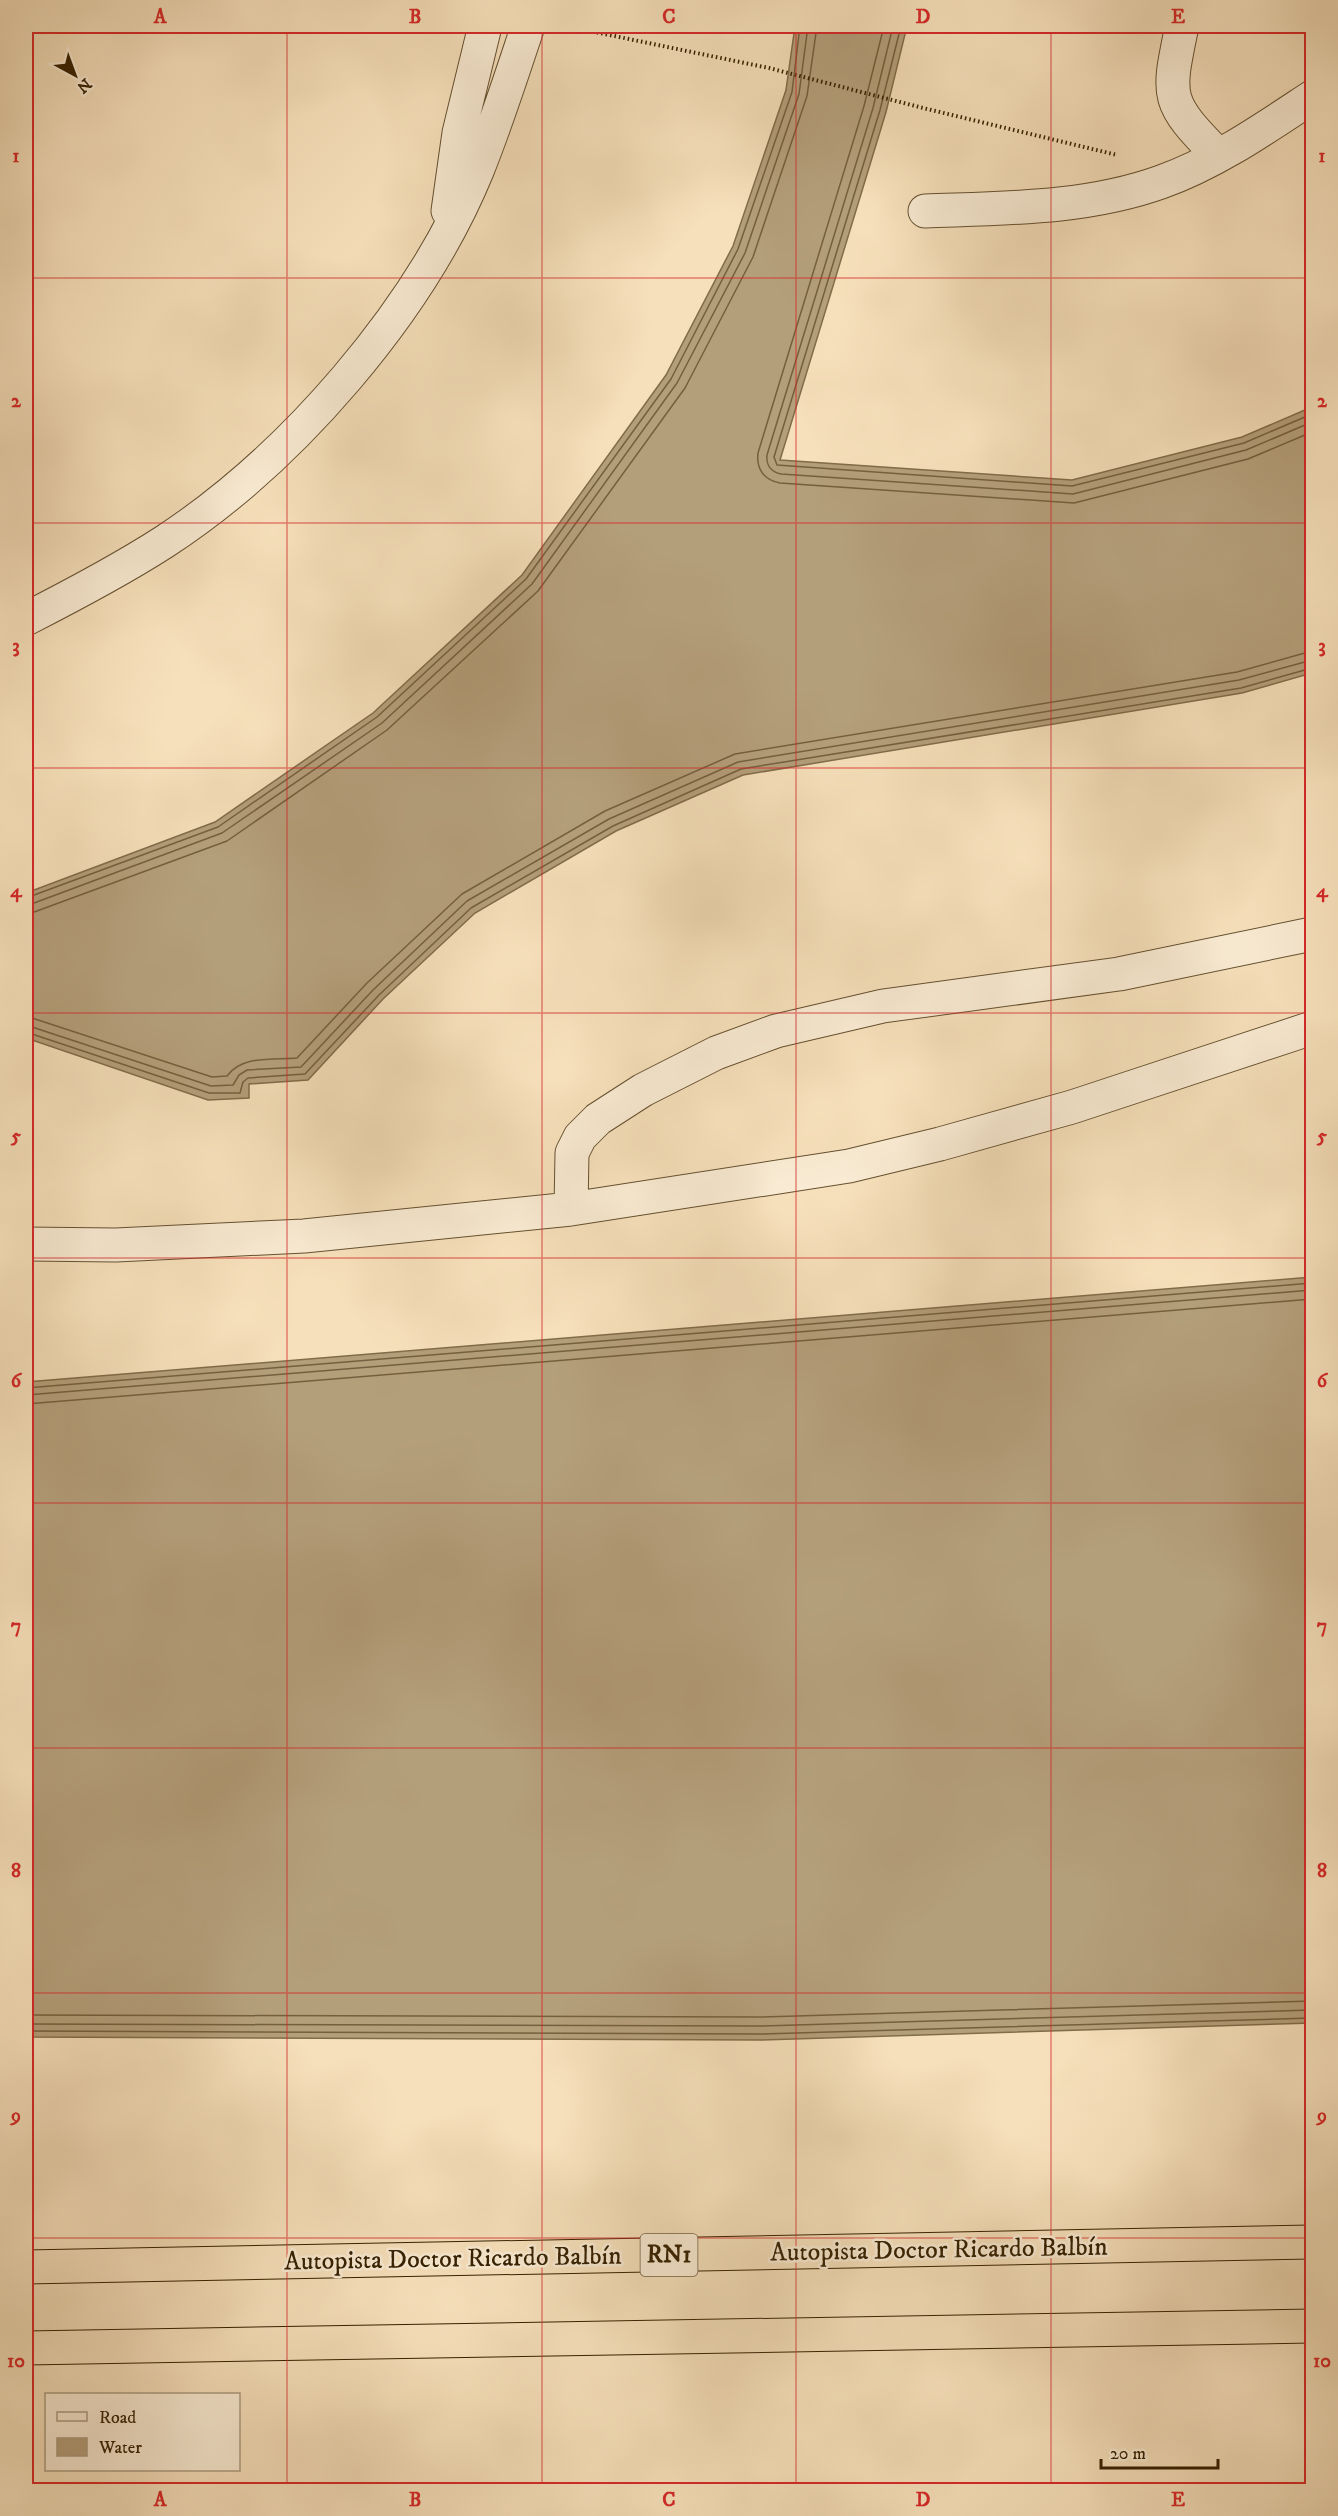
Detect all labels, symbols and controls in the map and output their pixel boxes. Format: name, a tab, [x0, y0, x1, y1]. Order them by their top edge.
text: A	[153, 5, 168, 30]
text: B	[409, 5, 421, 30]
text: C	[662, 5, 676, 30]
text: D	[916, 5, 931, 30]
text: E	[1171, 5, 1185, 30]
north arrow	[45, 45, 105, 105]
text: N	[73, 74, 96, 97]
text: 1	[12, 144, 20, 169]
text: 1	[1318, 144, 1326, 169]
text: 2	[11, 389, 22, 414]
text: 2	[1317, 389, 1328, 414]
text: 3	[12, 634, 20, 659]
text: 3	[1318, 634, 1326, 659]
text: 4	[10, 879, 23, 904]
text: 4	[1316, 879, 1329, 904]
text: 5	[10, 1124, 21, 1149]
text: 5	[1316, 1124, 1327, 1149]
text: 6	[11, 1369, 23, 1394]
text: 6	[1317, 1369, 1329, 1394]
text: 7	[11, 1614, 21, 1639]
text: 7	[1317, 1614, 1327, 1639]
text: 8	[11, 1859, 21, 1884]
text: 8	[1317, 1859, 1327, 1884]
text: 9	[9, 2104, 21, 2129]
text: 9	[1315, 2104, 1327, 2129]
street label: Autopista Doctor Ricardo Balbín	[770, 2231, 1108, 2269]
road number: RN1	[640, 2234, 698, 2276]
street label: Autopista Doctor Ricardo Balbín	[284, 2240, 622, 2278]
text: 10	[7, 2349, 25, 2374]
text: 10	[1313, 2349, 1331, 2374]
legend	[45, 2393, 240, 2471]
text: Road	[99, 2407, 136, 2429]
scale bar	[1101, 2432, 1218, 2470]
text: Water	[98, 2437, 142, 2459]
text: 20 m	[1110, 2443, 1146, 2465]
text: A	[153, 2488, 168, 2513]
text: B	[409, 2488, 421, 2513]
text: C	[662, 2488, 676, 2513]
text: D	[916, 2488, 931, 2513]
text: E	[1171, 2488, 1185, 2513]

